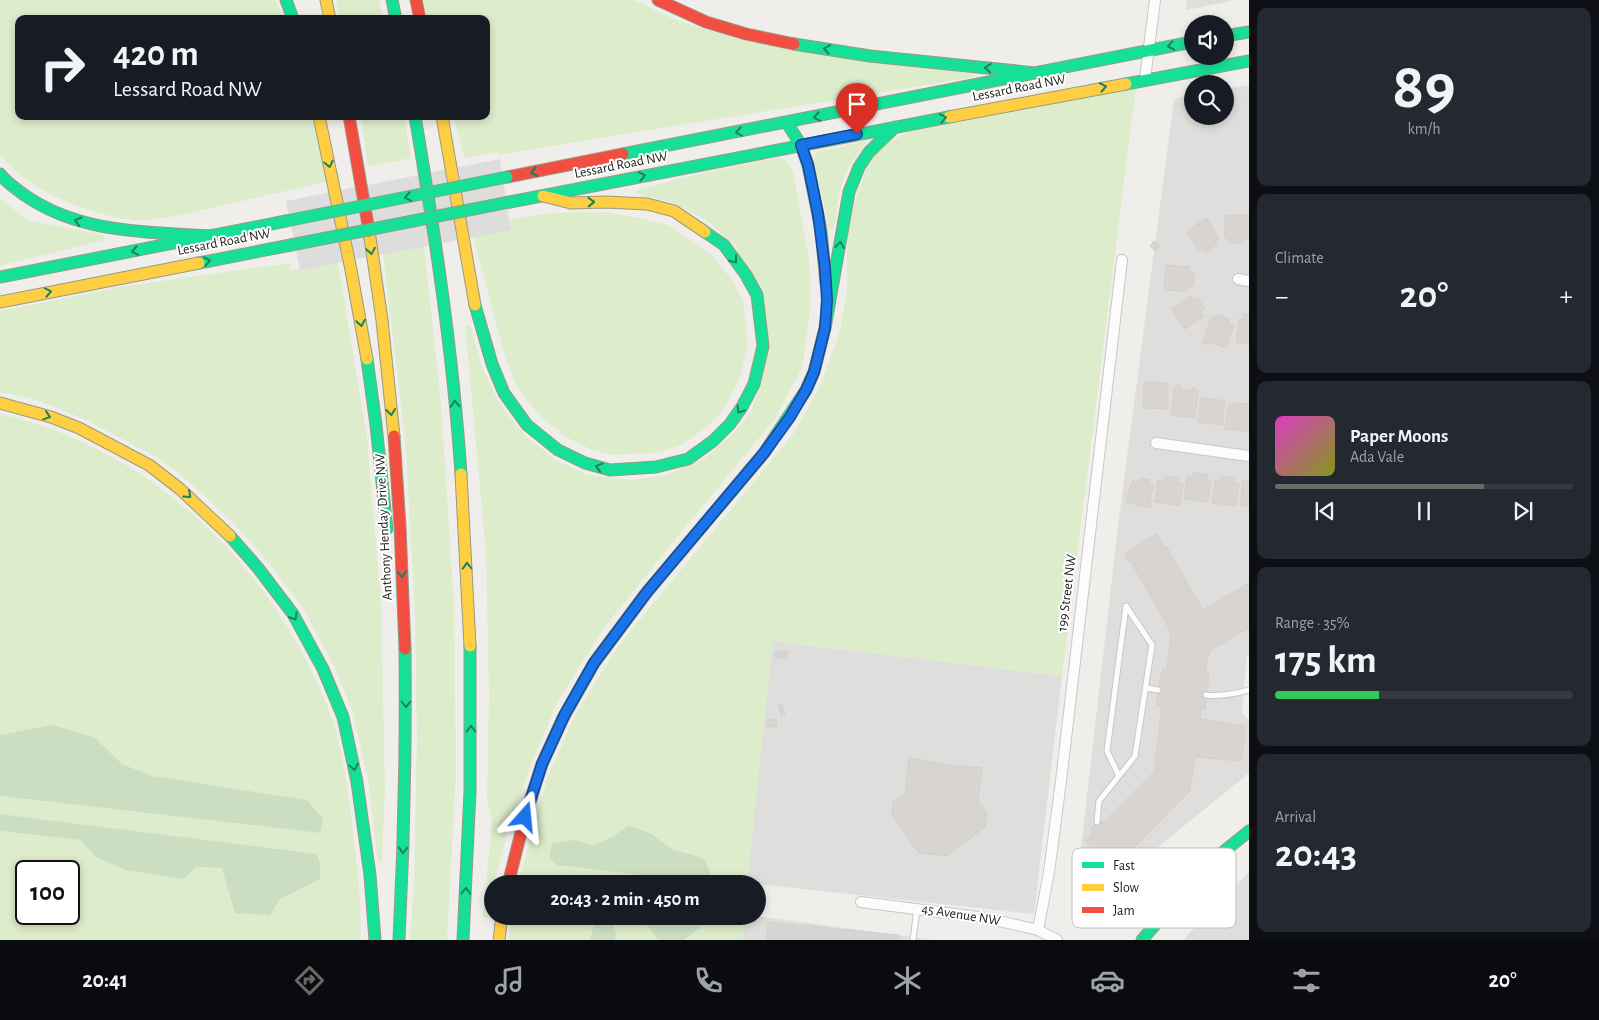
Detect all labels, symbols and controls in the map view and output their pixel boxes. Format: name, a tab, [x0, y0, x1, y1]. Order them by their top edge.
map controls	[1184, 15, 1234, 125]
button: sound	[1184, 15, 1234, 65]
icon: right	[30, 35, 95, 100]
text: 420 m	[113, 37, 199, 72]
one-way arrow	[1166, 40, 1175, 51]
one-way arrow	[822, 45, 831, 55]
text: 89	[1392, 55, 1456, 120]
one-way arrow	[984, 63, 992, 74]
street label: Lessard Road NW	[971, 72, 1067, 104]
button: search	[1184, 75, 1234, 125]
text: Lessard Road NW	[113, 78, 262, 100]
pin	[836, 83, 878, 134]
one-way arrow	[1098, 83, 1107, 93]
icon: arrive	[843, 90, 871, 118]
one-way arrow	[813, 111, 822, 122]
one-way arrow	[938, 113, 947, 123]
text: km/h	[1407, 121, 1441, 137]
one-way arrow	[735, 127, 744, 137]
street label: Lessard Road NW	[573, 149, 669, 181]
one-way arrow	[324, 159, 334, 168]
one-way arrow	[530, 166, 539, 177]
one-way arrow	[638, 172, 646, 182]
one-way arrow	[403, 191, 412, 201]
one-way arrow	[587, 197, 595, 207]
one-way arrow	[74, 217, 82, 227]
street label: Lessard Road NW	[176, 226, 272, 258]
one-way arrow	[834, 241, 844, 250]
one-way arrow	[131, 245, 140, 255]
one-way arrow	[365, 247, 376, 255]
text: Climate	[1275, 250, 1324, 266]
one-way arrow	[729, 254, 737, 263]
one-way arrow	[203, 256, 212, 267]
text: 20°	[1400, 277, 1448, 315]
text: −	[1275, 283, 1288, 311]
text: +	[1560, 283, 1573, 311]
one-way arrow	[43, 287, 52, 298]
one-way arrow	[355, 320, 366, 328]
one-way arrow	[450, 400, 461, 408]
one-way arrow	[736, 405, 746, 414]
one-way arrow	[386, 408, 397, 416]
one-way arrow	[42, 410, 51, 420]
text: Paper Moons	[1350, 427, 1448, 446]
text: Ada Vale	[1350, 449, 1404, 465]
street label: Anthony Henday Drive NW	[373, 453, 395, 601]
one-way arrow	[595, 462, 603, 472]
one-way arrow	[182, 489, 191, 498]
icon: previous	[1311, 497, 1339, 525]
icon: pause	[1410, 497, 1438, 525]
icon: next	[1509, 497, 1537, 525]
street label: 199 Street NW	[1055, 553, 1079, 632]
one-way arrow	[461, 562, 472, 570]
one-way arrow	[396, 570, 407, 578]
one-way arrow	[288, 611, 298, 620]
text: Range · 35%	[1275, 615, 1350, 631]
text: 175 km	[1275, 642, 1377, 680]
one-way arrow	[401, 700, 411, 708]
one-way arrow	[465, 725, 476, 733]
one-way arrow	[348, 763, 359, 771]
position arrow	[498, 790, 550, 842]
text: Arrival	[1275, 809, 1316, 825]
text: 20:43	[1275, 836, 1357, 874]
one-way arrow	[398, 846, 409, 854]
legend	[1072, 848, 1236, 928]
text: Fast	[1113, 859, 1135, 873]
speed limit sign: 100	[15, 860, 80, 925]
text: Slow	[1113, 881, 1140, 895]
one-way arrow	[460, 887, 471, 895]
text: 20:43 · 2 min · 450 m	[550, 890, 700, 909]
street label: 45 Avenue NW	[920, 902, 1002, 928]
text: Jam	[1113, 904, 1135, 918]
icon: directions	[292, 963, 327, 998]
icon: music	[492, 963, 527, 998]
icon: phone	[691, 963, 726, 998]
icon: climate	[890, 963, 925, 998]
icon: car	[1090, 963, 1125, 998]
icon: filters	[1289, 963, 1324, 998]
text: 20:41	[82, 969, 128, 991]
text: 20°	[1488, 969, 1517, 991]

